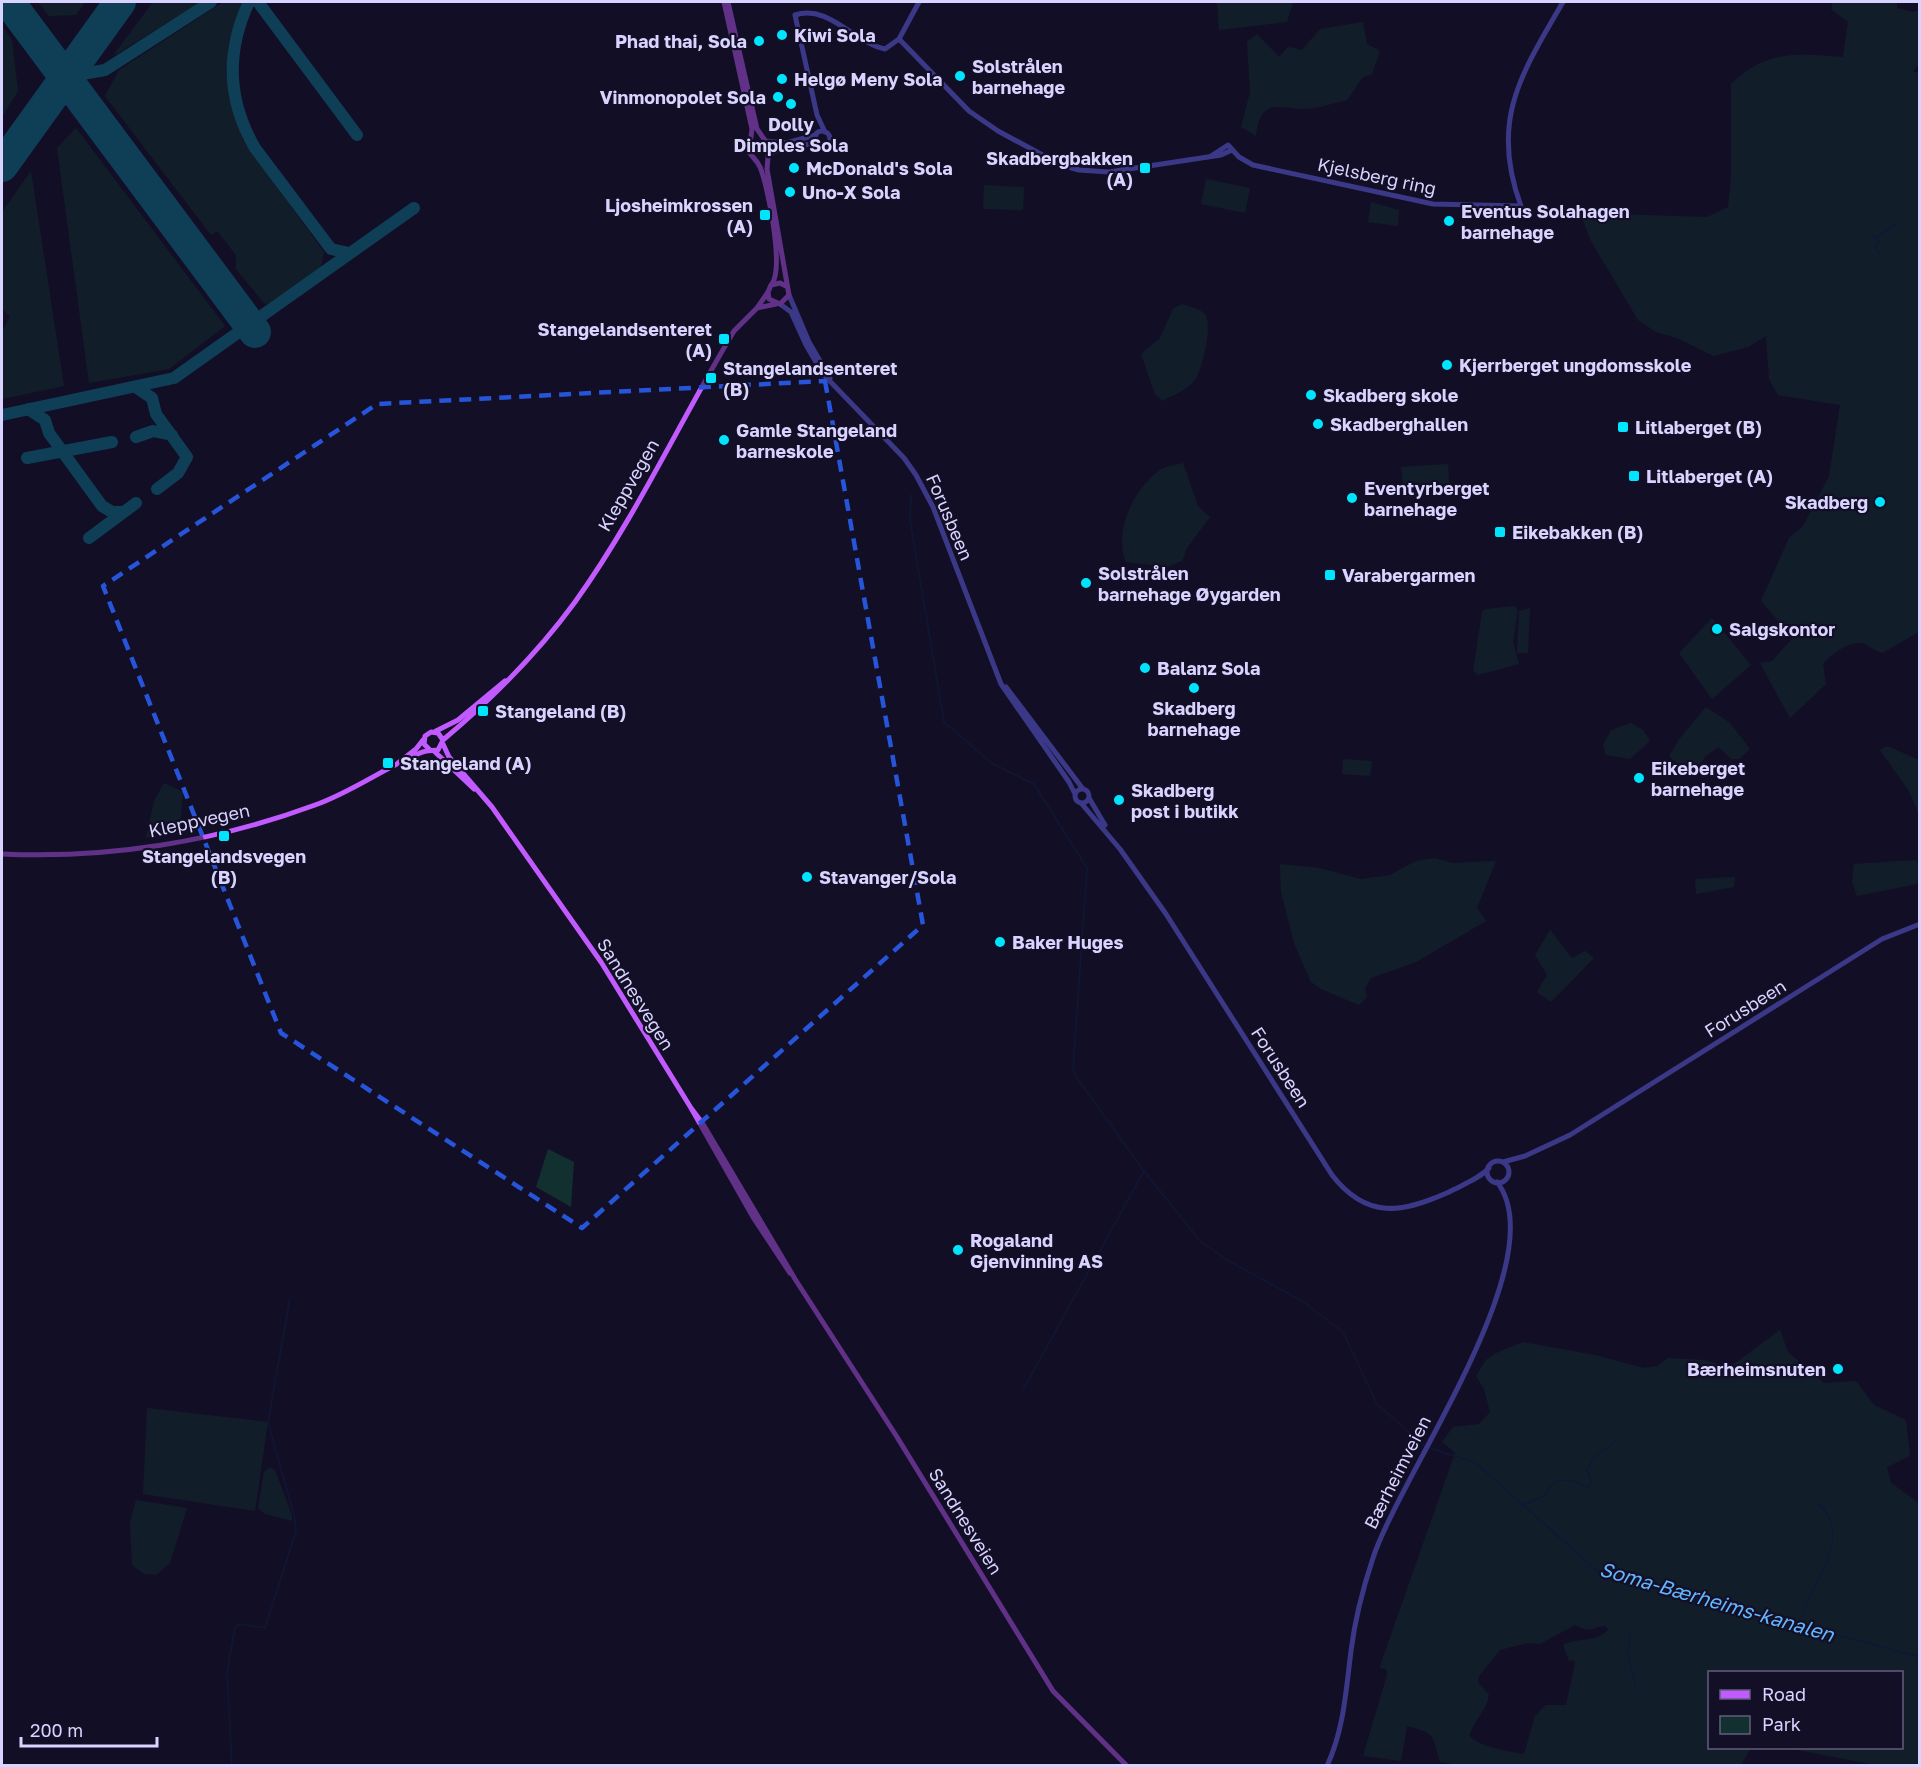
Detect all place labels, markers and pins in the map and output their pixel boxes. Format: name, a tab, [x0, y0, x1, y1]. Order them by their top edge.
place label: Kiwi Sola	[794, 24, 876, 46]
marker: Kiwi Sola	[775, 28, 789, 42]
place label: Phad thai, Sola	[615, 30, 747, 52]
marker: Phad thai, Sola	[752, 34, 766, 48]
place label: Solstrålen barnehage	[972, 55, 1065, 98]
place label: Helgø Meny Sola	[794, 68, 943, 90]
marker: Solstrålen barnehage	[953, 69, 967, 83]
marker: Helgø Meny Sola	[775, 72, 789, 86]
place label: Vinmonopolet Sola	[600, 86, 766, 108]
marker: Vinmonopolet Sola	[771, 90, 785, 104]
marker: Dolly Dimples Sola	[784, 97, 798, 111]
place label: Dolly Dimples Sola	[733, 113, 849, 156]
place label: Skadbergbakken (A)	[986, 147, 1133, 190]
place label: McDonald's Sola	[806, 157, 953, 179]
marker: McDonald's Sola	[787, 161, 801, 175]
marker: Skadbergbakken (A)	[1138, 161, 1152, 175]
place label: Uno-X Sola	[802, 181, 900, 203]
marker: Uno-X Sola	[783, 185, 797, 199]
place label: Ljosheimkrossen (A)	[605, 194, 753, 237]
place label: Eventus Solahagen barnehage	[1461, 200, 1630, 243]
marker: Ljosheimkrossen (A)	[758, 208, 772, 222]
marker: Eventus Solahagen barnehage	[1442, 214, 1456, 228]
place label: Stangelandsenteret (A)	[538, 318, 712, 361]
marker: Stangelandsenteret (A)	[717, 332, 731, 346]
place label: Kjerrberget ungdomsskole	[1459, 354, 1692, 376]
place label: Stangelandsenteret (B)	[723, 357, 897, 400]
marker: Kjerrberget ungdomsskole	[1440, 358, 1454, 372]
marker: Stangelandsenteret (B)	[704, 371, 718, 385]
place label: Skadberg skole	[1323, 384, 1459, 406]
marker: Skadberg skole	[1304, 388, 1318, 402]
place label: Skadberghallen	[1330, 413, 1468, 435]
place label: Litlaberget (B)	[1635, 416, 1762, 438]
marker: Skadberghallen	[1311, 417, 1325, 431]
place label: Gamle Stangeland barneskole	[736, 419, 897, 462]
marker: Litlaberget (B)	[1616, 420, 1630, 434]
marker: Gamle Stangeland barneskole	[717, 433, 731, 447]
place label: Litlaberget (A)	[1646, 465, 1773, 487]
marker: Litlaberget (A)	[1627, 469, 1641, 483]
place label: Eventyrberget barnehage	[1364, 477, 1489, 520]
marker: Eventyrberget barnehage	[1345, 491, 1359, 505]
place label: Skadberg	[1785, 491, 1868, 513]
marker: Skadberg	[1873, 495, 1887, 509]
place label: Eikebakken (B)	[1512, 521, 1643, 543]
marker: Eikebakken (B)	[1493, 525, 1507, 539]
place label: Solstrålen barnehage Øygarden	[1098, 562, 1281, 605]
place label: Varabergarmen	[1342, 564, 1476, 586]
marker: Varabergarmen	[1323, 568, 1337, 582]
marker: Solstrålen barnehage Øygarden	[1079, 576, 1093, 590]
place label: Salgskontor	[1729, 618, 1835, 640]
marker: Salgskontor	[1710, 622, 1724, 636]
place label: Balanz Sola	[1157, 657, 1261, 679]
marker: Balanz Sola	[1138, 661, 1152, 675]
marker: Skadberg barnehage	[1187, 681, 1201, 695]
place label: Skadberg barnehage	[1147, 697, 1241, 740]
place label: Stangeland (B)	[495, 700, 626, 722]
marker: Stangeland (B)	[476, 704, 490, 718]
place label: Stangeland (A)	[400, 752, 532, 774]
marker: Stangeland (A)	[381, 756, 395, 770]
place label: Eikeberget barnehage	[1651, 757, 1745, 800]
marker: Eikeberget barnehage	[1632, 771, 1646, 785]
place label: Skadberg post i butikk	[1131, 779, 1239, 822]
marker: Skadberg post i butikk	[1112, 793, 1126, 807]
marker: Stangelandsvegen (B)	[217, 829, 231, 843]
place label: Stangelandsvegen (B)	[142, 845, 306, 888]
place label: Stavanger/Sola	[819, 866, 956, 888]
marker: Stavanger/Sola	[800, 870, 814, 884]
place label: Baker Huges	[1012, 931, 1124, 953]
marker: Baker Huges	[993, 935, 1007, 949]
place label: Rogaland Gjenvinning AS	[970, 1229, 1103, 1272]
marker: Rogaland Gjenvinning AS	[951, 1243, 965, 1257]
place label: Bærheimsnuten	[1687, 1358, 1826, 1380]
marker: Bærheimsnuten	[1831, 1362, 1845, 1376]

